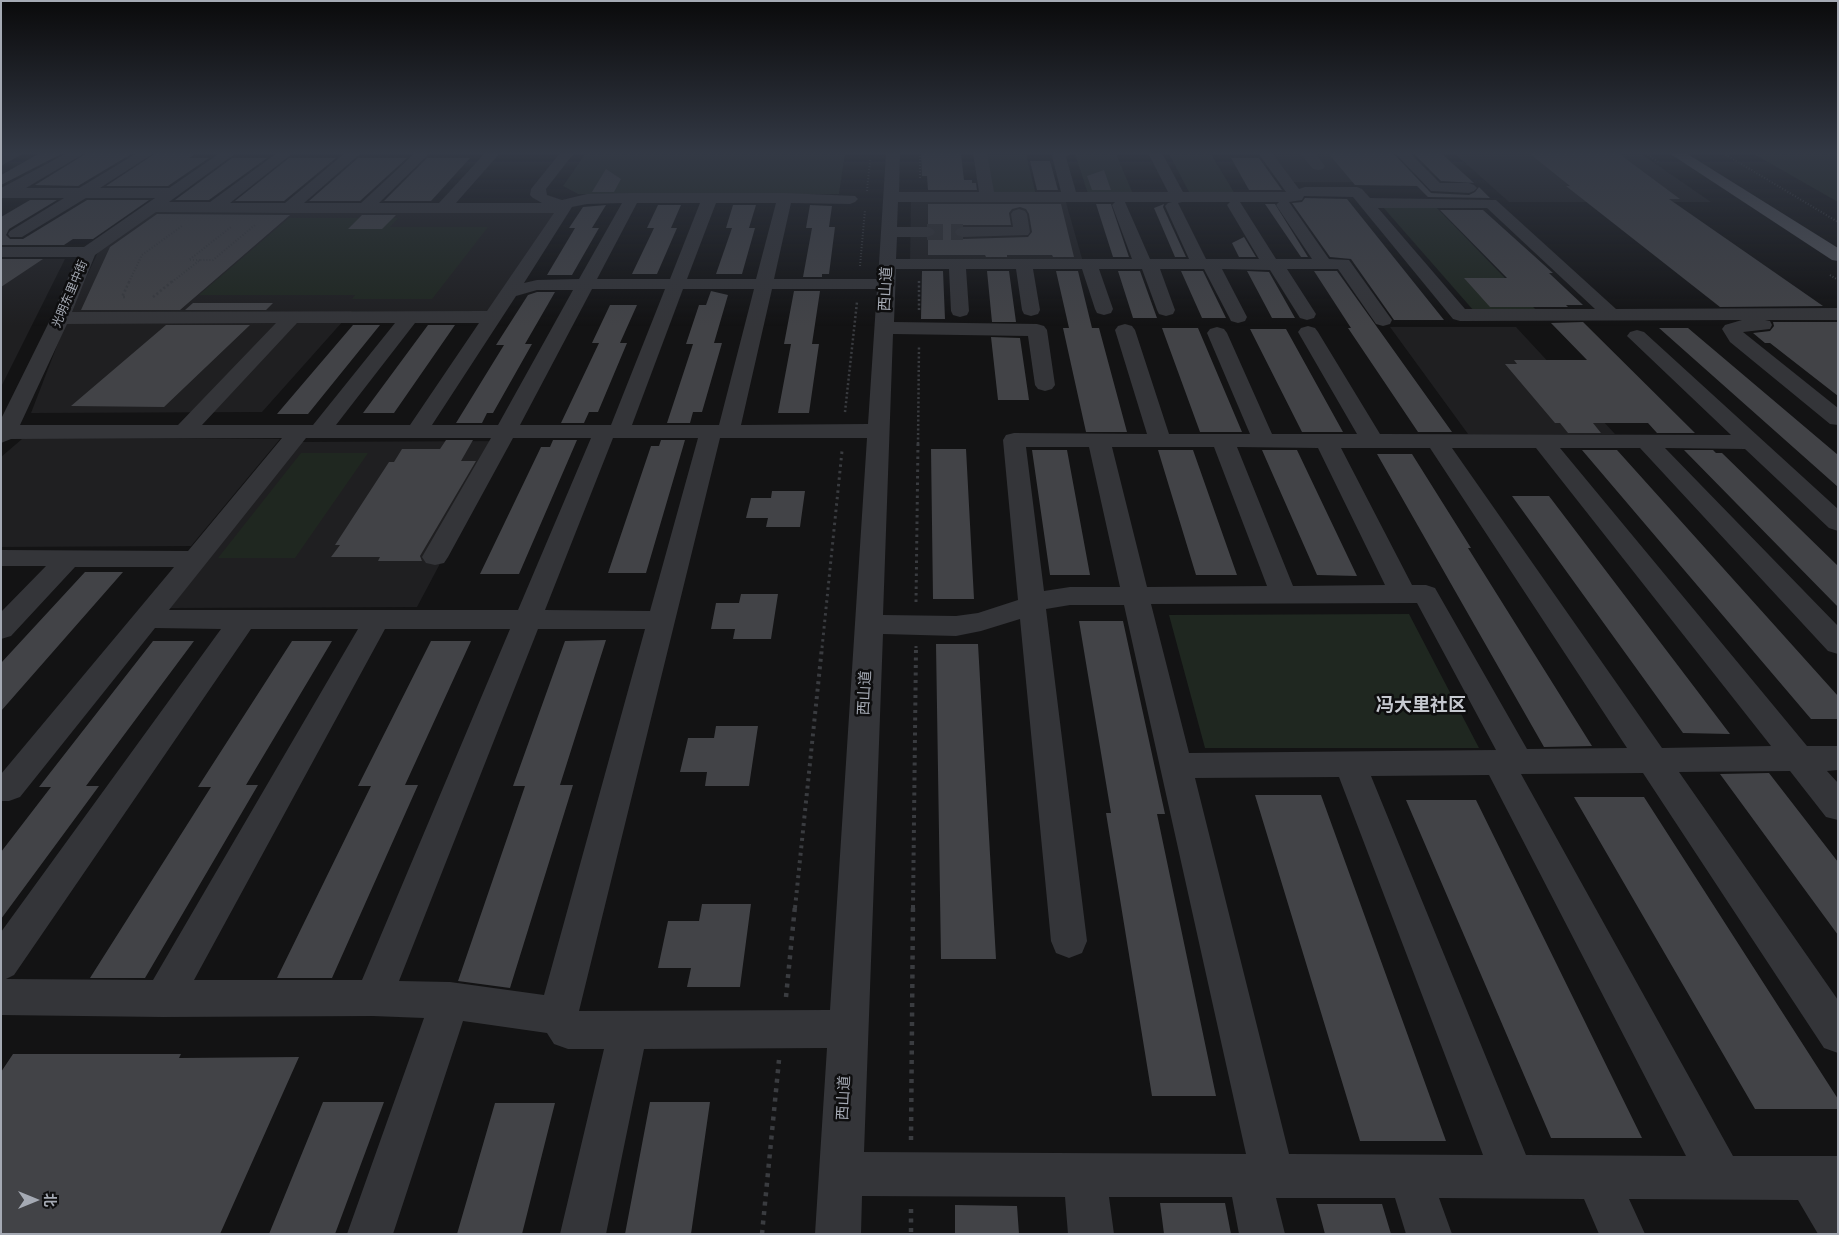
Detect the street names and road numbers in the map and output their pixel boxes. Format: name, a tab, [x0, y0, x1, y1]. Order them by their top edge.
street label: 光明东里中街	[49, 258, 91, 330]
street label: 西山道	[876, 266, 896, 312]
street label: 西山道	[855, 670, 875, 716]
street label: 西山道	[834, 1075, 854, 1121]

